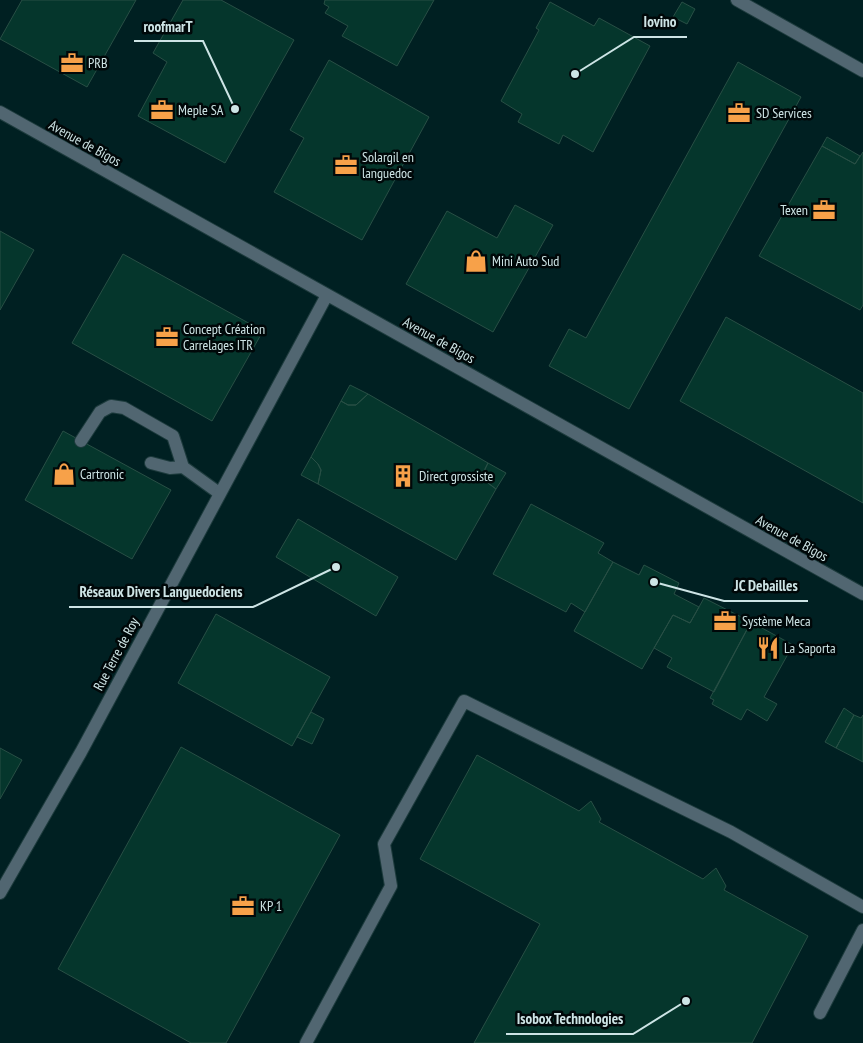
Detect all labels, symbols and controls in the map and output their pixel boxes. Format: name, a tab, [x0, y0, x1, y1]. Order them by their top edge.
callout: Iovino	[634, 7, 687, 37]
callout: roofmarT	[134, 11, 203, 41]
text: Iovino	[644, 12, 677, 31]
text: roofmarT	[143, 17, 193, 36]
office icon: PRB	[59, 50, 85, 76]
place label: PRB	[88, 54, 108, 72]
office icon: Meple SA	[149, 97, 175, 123]
office icon: SD Services	[726, 100, 752, 126]
place label: Meple SA	[178, 101, 224, 119]
place label: SD Services	[756, 104, 812, 122]
street label: Avenue de Bigos	[46, 116, 124, 170]
place label: Solargil en languedoc	[362, 148, 414, 182]
office icon: Solargil en languedoc	[333, 152, 359, 178]
office icon: Texen	[811, 197, 837, 223]
place label: Texen	[780, 201, 808, 219]
shop icon: Mini Auto Sud	[463, 248, 489, 274]
place label: Mini Auto Sud	[492, 252, 559, 270]
street label: Avenue de Bigos	[400, 313, 478, 367]
place label: Concept Création Carrelages ITR	[183, 320, 265, 354]
office icon: Concept Création Carrelages ITR	[154, 324, 180, 350]
shop icon: Cartronic	[51, 461, 77, 487]
building icon: Direct grossiste	[390, 463, 416, 489]
place label: Cartronic	[80, 465, 124, 483]
place label: Direct grossiste	[419, 467, 494, 485]
street label: Avenue de Bigos	[753, 511, 831, 565]
callout: JC Debailles	[724, 571, 808, 601]
text: JC Debailles	[733, 576, 798, 595]
callout: Réseaux Divers Languedociens	[69, 577, 253, 607]
text: Réseaux Divers Languedociens	[79, 582, 243, 601]
office icon: Système Meca	[712, 608, 738, 634]
place label: Système Meca	[742, 612, 811, 630]
street label: Rue Terre de Roy	[89, 614, 143, 694]
restaurant icon: La Saporta	[755, 635, 781, 661]
place label: La Saporta	[784, 639, 836, 657]
office icon: KP 1	[230, 893, 256, 919]
place label: KP 1	[260, 897, 282, 915]
callout: Isobox Technologies	[506, 1004, 633, 1034]
text: Isobox Technologies	[517, 1009, 623, 1028]

